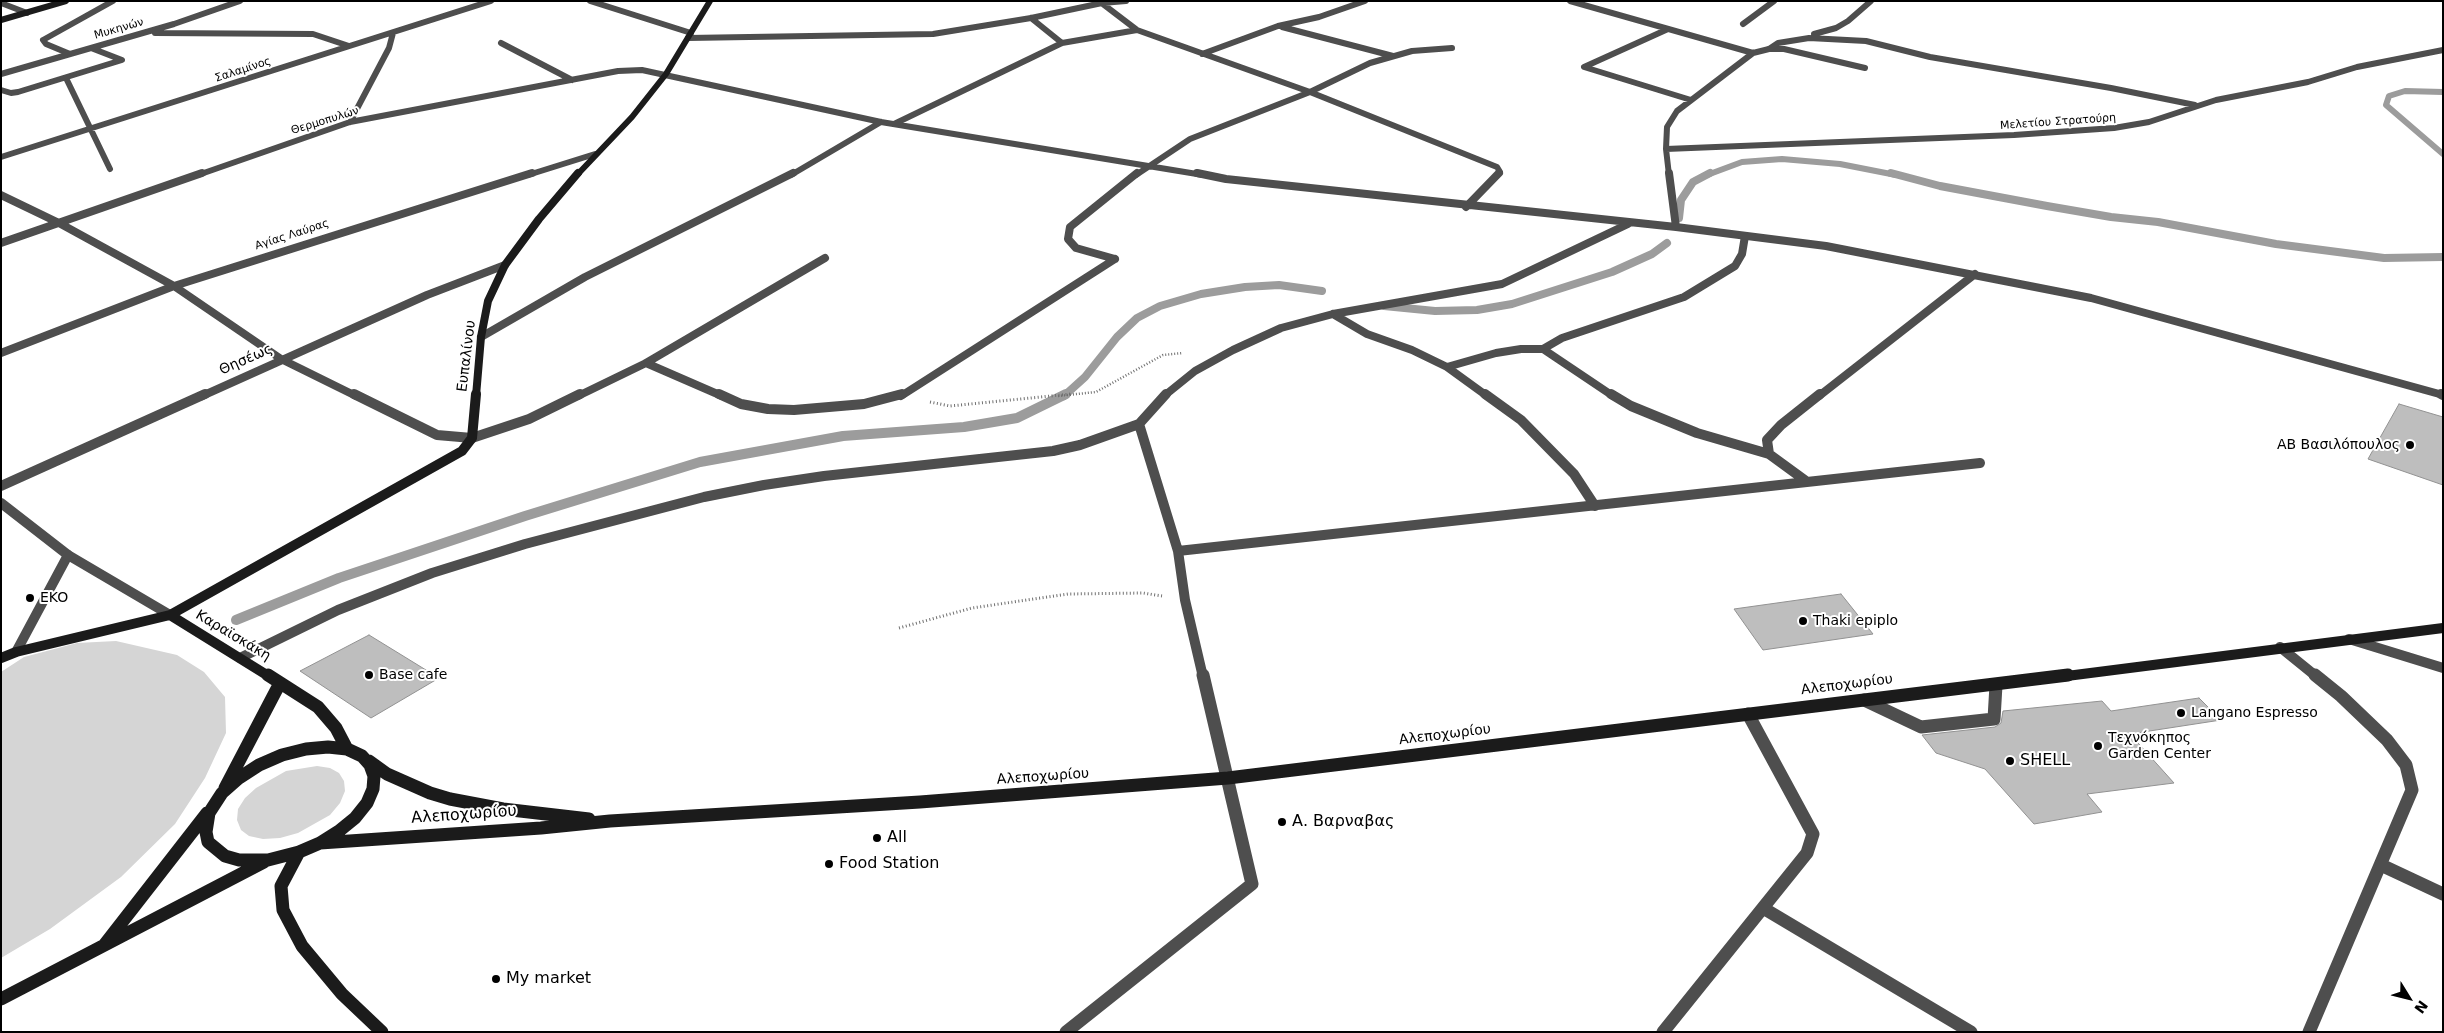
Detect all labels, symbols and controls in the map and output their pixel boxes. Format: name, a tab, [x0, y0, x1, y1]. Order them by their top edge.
street label: Μυκηνών	[93, 16, 145, 42]
street label: Σαλαμίνος	[213, 55, 273, 85]
street label: Θερμοπυλών	[290, 104, 360, 138]
street label: Μελετίου Στρατούρη	[2000, 111, 2116, 133]
street label: Αγίας Λαύρας	[253, 217, 331, 253]
street label: Ευπαλίνου	[454, 319, 480, 393]
street label: Θησέως	[217, 341, 275, 379]
place label: ΑΒ Βασιλόπουλος	[2277, 437, 2400, 453]
marker: ΑΒ Βασιλόπουλος	[2404, 439, 2416, 451]
place label: EKO	[40, 590, 68, 606]
marker: EKO	[24, 592, 36, 604]
street label: Καραϊσκάκη	[192, 607, 274, 665]
place label: Thaki epiplo	[1813, 613, 1898, 629]
marker: Thaki epiplo	[1797, 615, 1809, 627]
place label: Base cafe	[379, 667, 447, 683]
marker: Base cafe	[363, 669, 375, 681]
street label: Αλεποχωρίου	[1800, 671, 1894, 699]
place label: Langano Espresso	[2191, 705, 2318, 721]
marker: Langano Espresso	[2175, 707, 2187, 719]
street label: Αλεποχωρίου	[1398, 721, 1492, 749]
place label: Τεχνόκηπος Garden Center	[2108, 730, 2211, 762]
marker: Τεχνόκηπος Garden Center	[2092, 740, 2104, 752]
place label: SHELL	[2020, 751, 2070, 771]
marker: SHELL	[2004, 755, 2016, 767]
street label: Αλεποχωρίου	[996, 765, 1090, 789]
street label: Αλεποχωρίου	[411, 802, 517, 828]
place label: Α. Βαρναβας	[1292, 812, 1394, 832]
marker: Α. Βαρναβας	[1276, 816, 1288, 828]
place label: All	[887, 828, 907, 848]
marker: All	[871, 832, 883, 844]
place label: Food Station	[839, 854, 939, 874]
marker: Food Station	[823, 858, 835, 870]
place label: My market	[506, 969, 591, 989]
marker: My market	[490, 973, 502, 985]
north arrow	[2384, 973, 2434, 1023]
text: N	[2411, 997, 2431, 1016]

